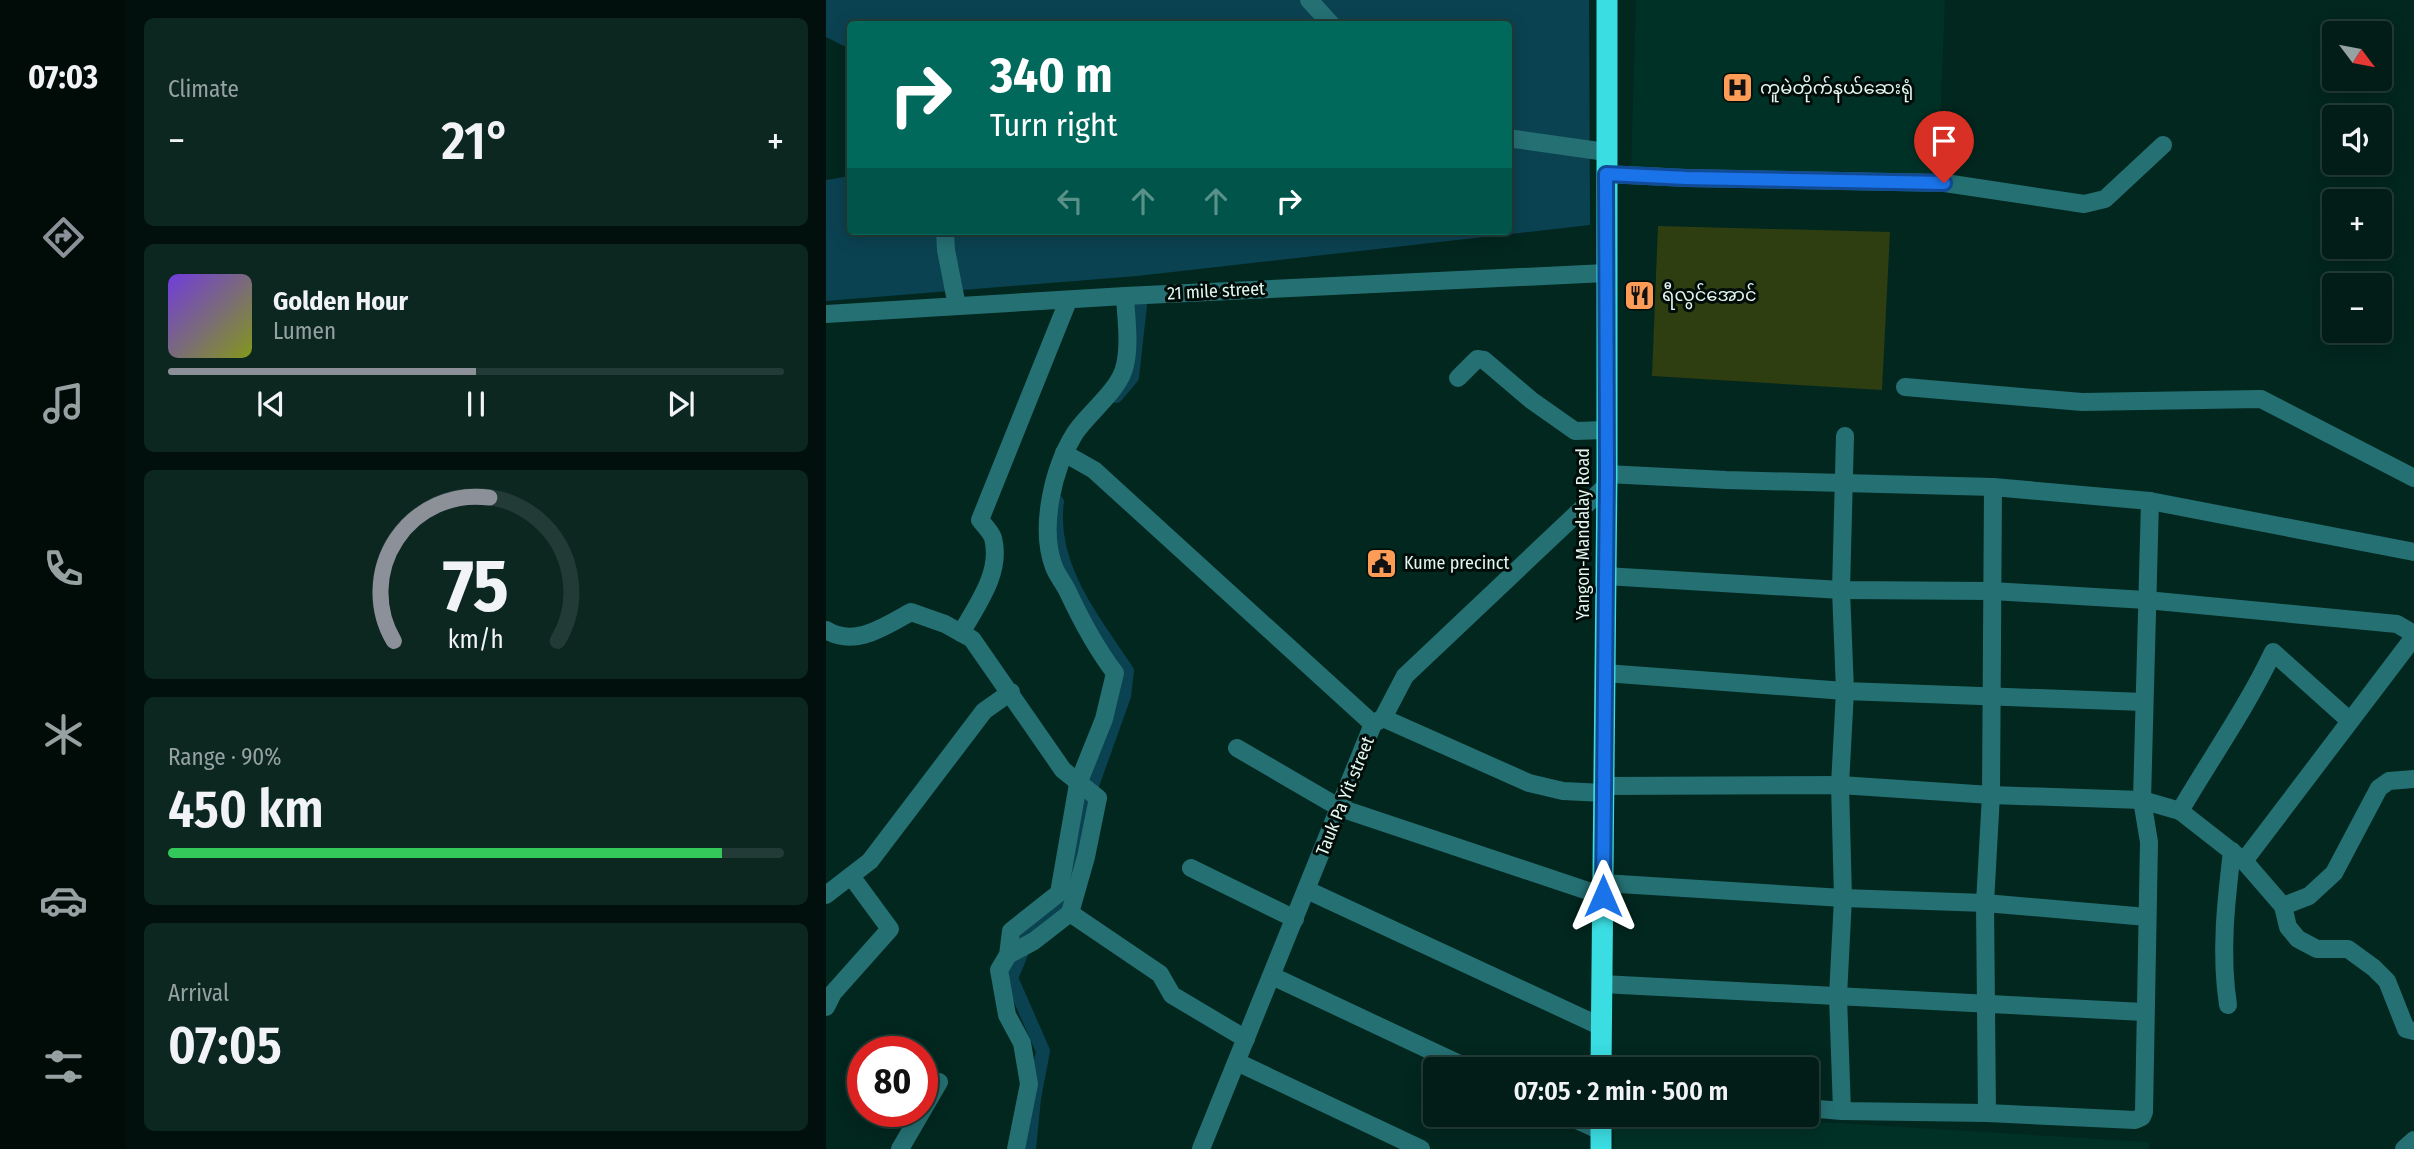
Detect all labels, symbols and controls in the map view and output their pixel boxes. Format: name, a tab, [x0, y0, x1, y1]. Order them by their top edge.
north arrow	[2322, 21, 2392, 91]
map controls	[2322, 21, 2392, 343]
text: 340 m	[990, 46, 1113, 105]
icon: right	[875, 49, 966, 140]
text: 07:03	[28, 58, 98, 96]
hospital icon: ကူမဲတိုက်နယ်ဆေးရုံ	[1720, 71, 1754, 105]
place label: ကူမဲတိုက်နယ်ဆေးရုံ	[1760, 74, 1913, 103]
text: Climate	[168, 75, 239, 103]
button: sound	[2322, 105, 2392, 175]
text: Turn right	[990, 106, 1117, 144]
text: 21°	[441, 110, 510, 173]
pin	[1914, 111, 1974, 183]
text: −	[168, 118, 185, 164]
text: +	[767, 118, 784, 164]
icon: arrive	[1925, 122, 1963, 160]
icon: left	[1051, 182, 1089, 220]
icon: ahead	[1124, 182, 1162, 220]
icon: ahead	[1197, 182, 1235, 220]
icon: right	[1270, 182, 1308, 220]
button: +	[2322, 189, 2392, 259]
icon: directions	[39, 213, 88, 262]
button: −	[2322, 273, 2392, 343]
street label: 21 mile street	[1166, 277, 1266, 305]
restaurant icon: ရီလွင်အောင်	[1622, 278, 1656, 312]
place label: ရီလွင်အောင်	[1662, 281, 1757, 310]
text: Golden Hour	[273, 286, 408, 317]
text: Lumen	[273, 317, 336, 345]
icon: music	[39, 379, 88, 428]
icon: previous	[252, 385, 290, 423]
icon: pause	[457, 385, 495, 423]
icon: next	[662, 385, 700, 423]
street label: Yangon-Mandalay Road	[1572, 448, 1594, 620]
text: 75	[443, 543, 509, 630]
icon: phone	[39, 544, 88, 593]
public building icon: Kume precinct	[1364, 546, 1398, 580]
place label: Kume precinct	[1404, 552, 1509, 574]
text: km/h	[448, 624, 504, 654]
icon: climate	[39, 710, 88, 759]
street label: Tauk Pa Yit street	[1311, 733, 1379, 859]
text: Range · 90%	[168, 743, 282, 771]
text: 450 km	[168, 778, 324, 841]
position arrow	[1566, 859, 1640, 933]
icon: car	[39, 876, 88, 925]
text: Arrival	[168, 979, 229, 1007]
text: 07:05	[168, 1014, 282, 1077]
speed limit sign: 80	[847, 1036, 938, 1127]
icon: filters	[39, 1042, 88, 1091]
text: 07:05 · 2 min · 500 m	[1514, 1076, 1728, 1107]

